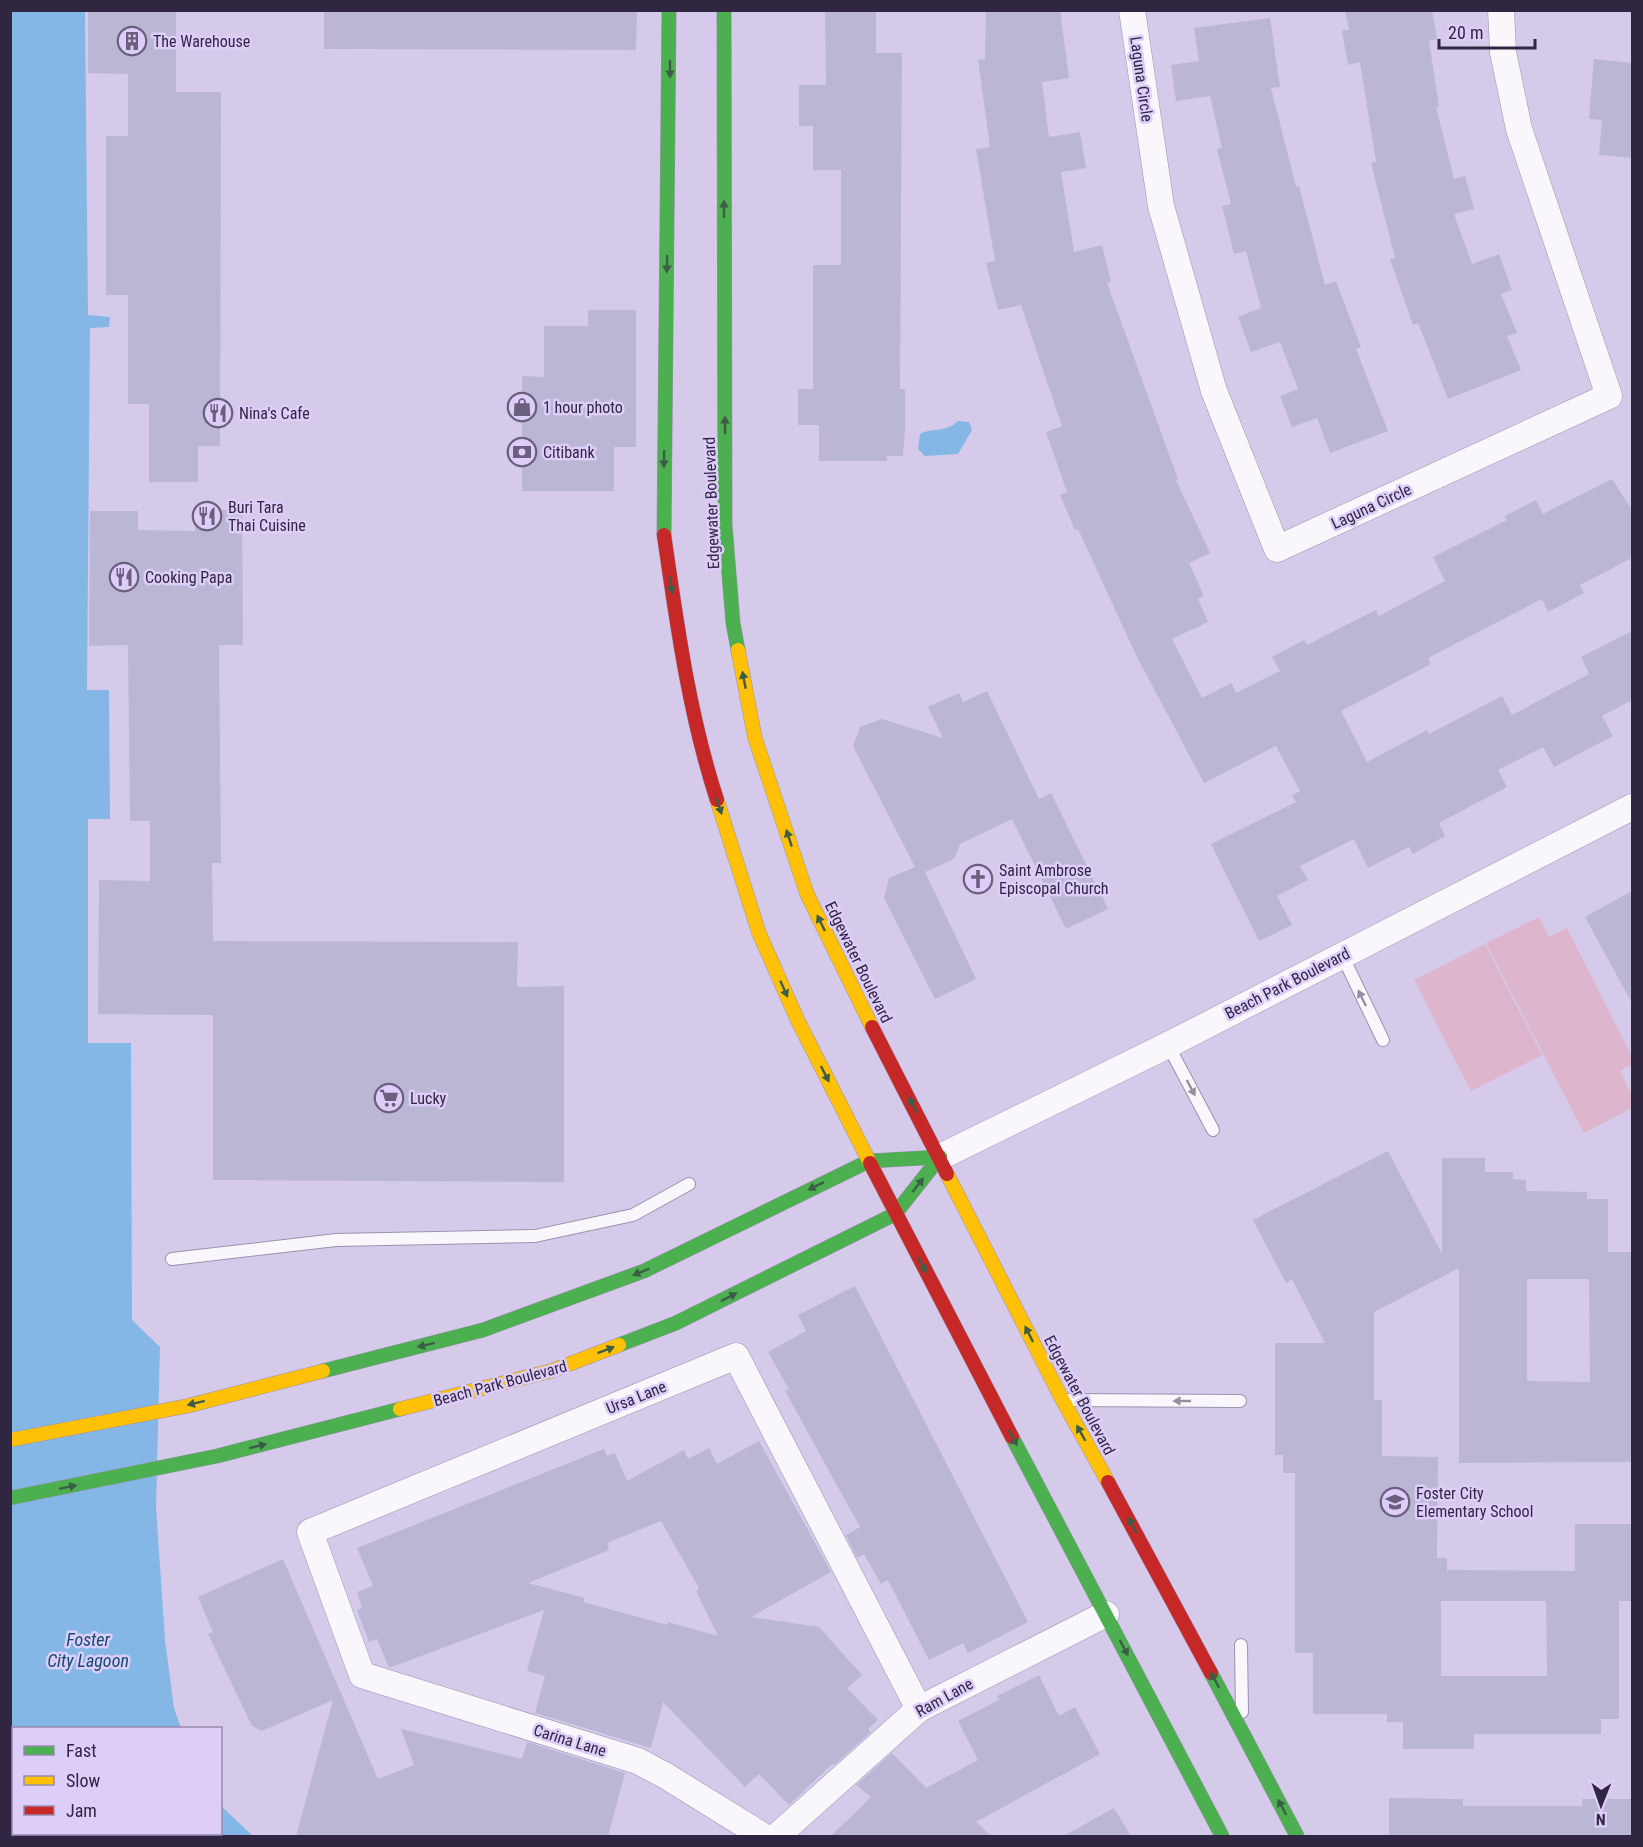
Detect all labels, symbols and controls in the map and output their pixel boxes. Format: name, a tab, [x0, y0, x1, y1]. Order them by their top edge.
scale bar	[1439, 12, 1535, 50]
text: 20 m	[1448, 22, 1483, 43]
building icon: The Warehouse	[116, 25, 148, 57]
place label: The Warehouse	[153, 32, 250, 51]
street label: Laguna Circle	[1126, 35, 1157, 123]
one-way arrow	[665, 59, 675, 78]
one-way arrow	[719, 199, 729, 218]
one-way arrow	[663, 254, 672, 273]
shop icon: 1 hour photo	[506, 391, 538, 423]
restaurant icon: Nina's Cafe	[202, 397, 234, 429]
place label: 1 hour photo	[543, 398, 623, 417]
place label: Nina's Cafe	[239, 404, 310, 423]
one-way arrow	[720, 415, 730, 434]
bank icon: Citibank	[506, 436, 538, 468]
street label: Edgewater Boulevard	[700, 436, 723, 570]
place label: Citibank	[543, 443, 595, 462]
one-way arrow	[660, 449, 669, 468]
street label: Laguna Circle	[1328, 480, 1414, 533]
place label: Buri Tara Thai Cuisine	[228, 498, 306, 535]
restaurant icon: Buri Tara Thai Cuisine	[191, 500, 223, 532]
restaurant icon: Cooking Papa	[108, 561, 140, 593]
place label: Cooking Papa	[145, 568, 232, 587]
one-way arrow	[666, 576, 676, 595]
one-way arrow	[739, 671, 748, 690]
one-way arrow	[714, 797, 724, 815]
one-way arrow	[784, 829, 793, 847]
place label: Saint Ambrose Episcopal Church	[999, 861, 1109, 898]
church icon: Saint Ambrose Episcopal Church	[962, 863, 994, 895]
street label: Edgewater Boulevard	[821, 898, 896, 1026]
one-way arrow	[817, 914, 826, 931]
street label: Beach Park Boulevard	[1222, 944, 1353, 1023]
one-way arrow	[779, 981, 789, 999]
one-way arrow	[1357, 989, 1367, 1006]
one-way arrow	[820, 1065, 829, 1082]
one-way arrow	[1186, 1079, 1196, 1096]
supermarket icon: Lucky	[373, 1082, 405, 1114]
place label: Lucky	[410, 1089, 447, 1108]
one-way arrow	[908, 1097, 918, 1114]
one-way arrow	[911, 1178, 923, 1193]
one-way arrow	[808, 1182, 825, 1191]
one-way arrow	[917, 1257, 927, 1274]
one-way arrow	[632, 1268, 650, 1277]
one-way arrow	[720, 1292, 737, 1301]
one-way arrow	[1024, 1325, 1033, 1342]
street label: Edgewater Boulevard	[1040, 1332, 1119, 1458]
one-way arrow	[417, 1340, 435, 1350]
one-way arrow	[597, 1345, 615, 1354]
street label: Beach Park Boulevard	[431, 1357, 569, 1410]
street label: Ursa Lane	[603, 1377, 669, 1418]
one-way arrow	[1172, 1396, 1191, 1406]
one-way arrow	[187, 1399, 206, 1409]
one-way arrow	[1076, 1424, 1086, 1441]
one-way arrow	[1008, 1430, 1018, 1447]
one-way arrow	[249, 1440, 268, 1450]
one-way arrow	[59, 1482, 78, 1491]
place label: Foster City Elementary School	[1416, 1484, 1533, 1521]
school or university icon: Foster City Elementary School	[1379, 1486, 1411, 1518]
one-way arrow	[1127, 1516, 1137, 1533]
water label: Foster City Lagoon	[47, 1629, 129, 1671]
one-way arrow	[1119, 1639, 1128, 1656]
one-way arrow	[1210, 1671, 1220, 1688]
street label: Ram Lane	[912, 1674, 976, 1721]
street label: Carina Lane	[531, 1720, 608, 1761]
legend	[12, 1727, 222, 1835]
text: Fast	[66, 1740, 97, 1761]
text: Slow	[66, 1770, 101, 1791]
north arrow	[1571, 1775, 1631, 1835]
one-way arrow	[1277, 1798, 1286, 1815]
text: Jam	[66, 1800, 97, 1821]
text: N	[1596, 1810, 1606, 1829]

